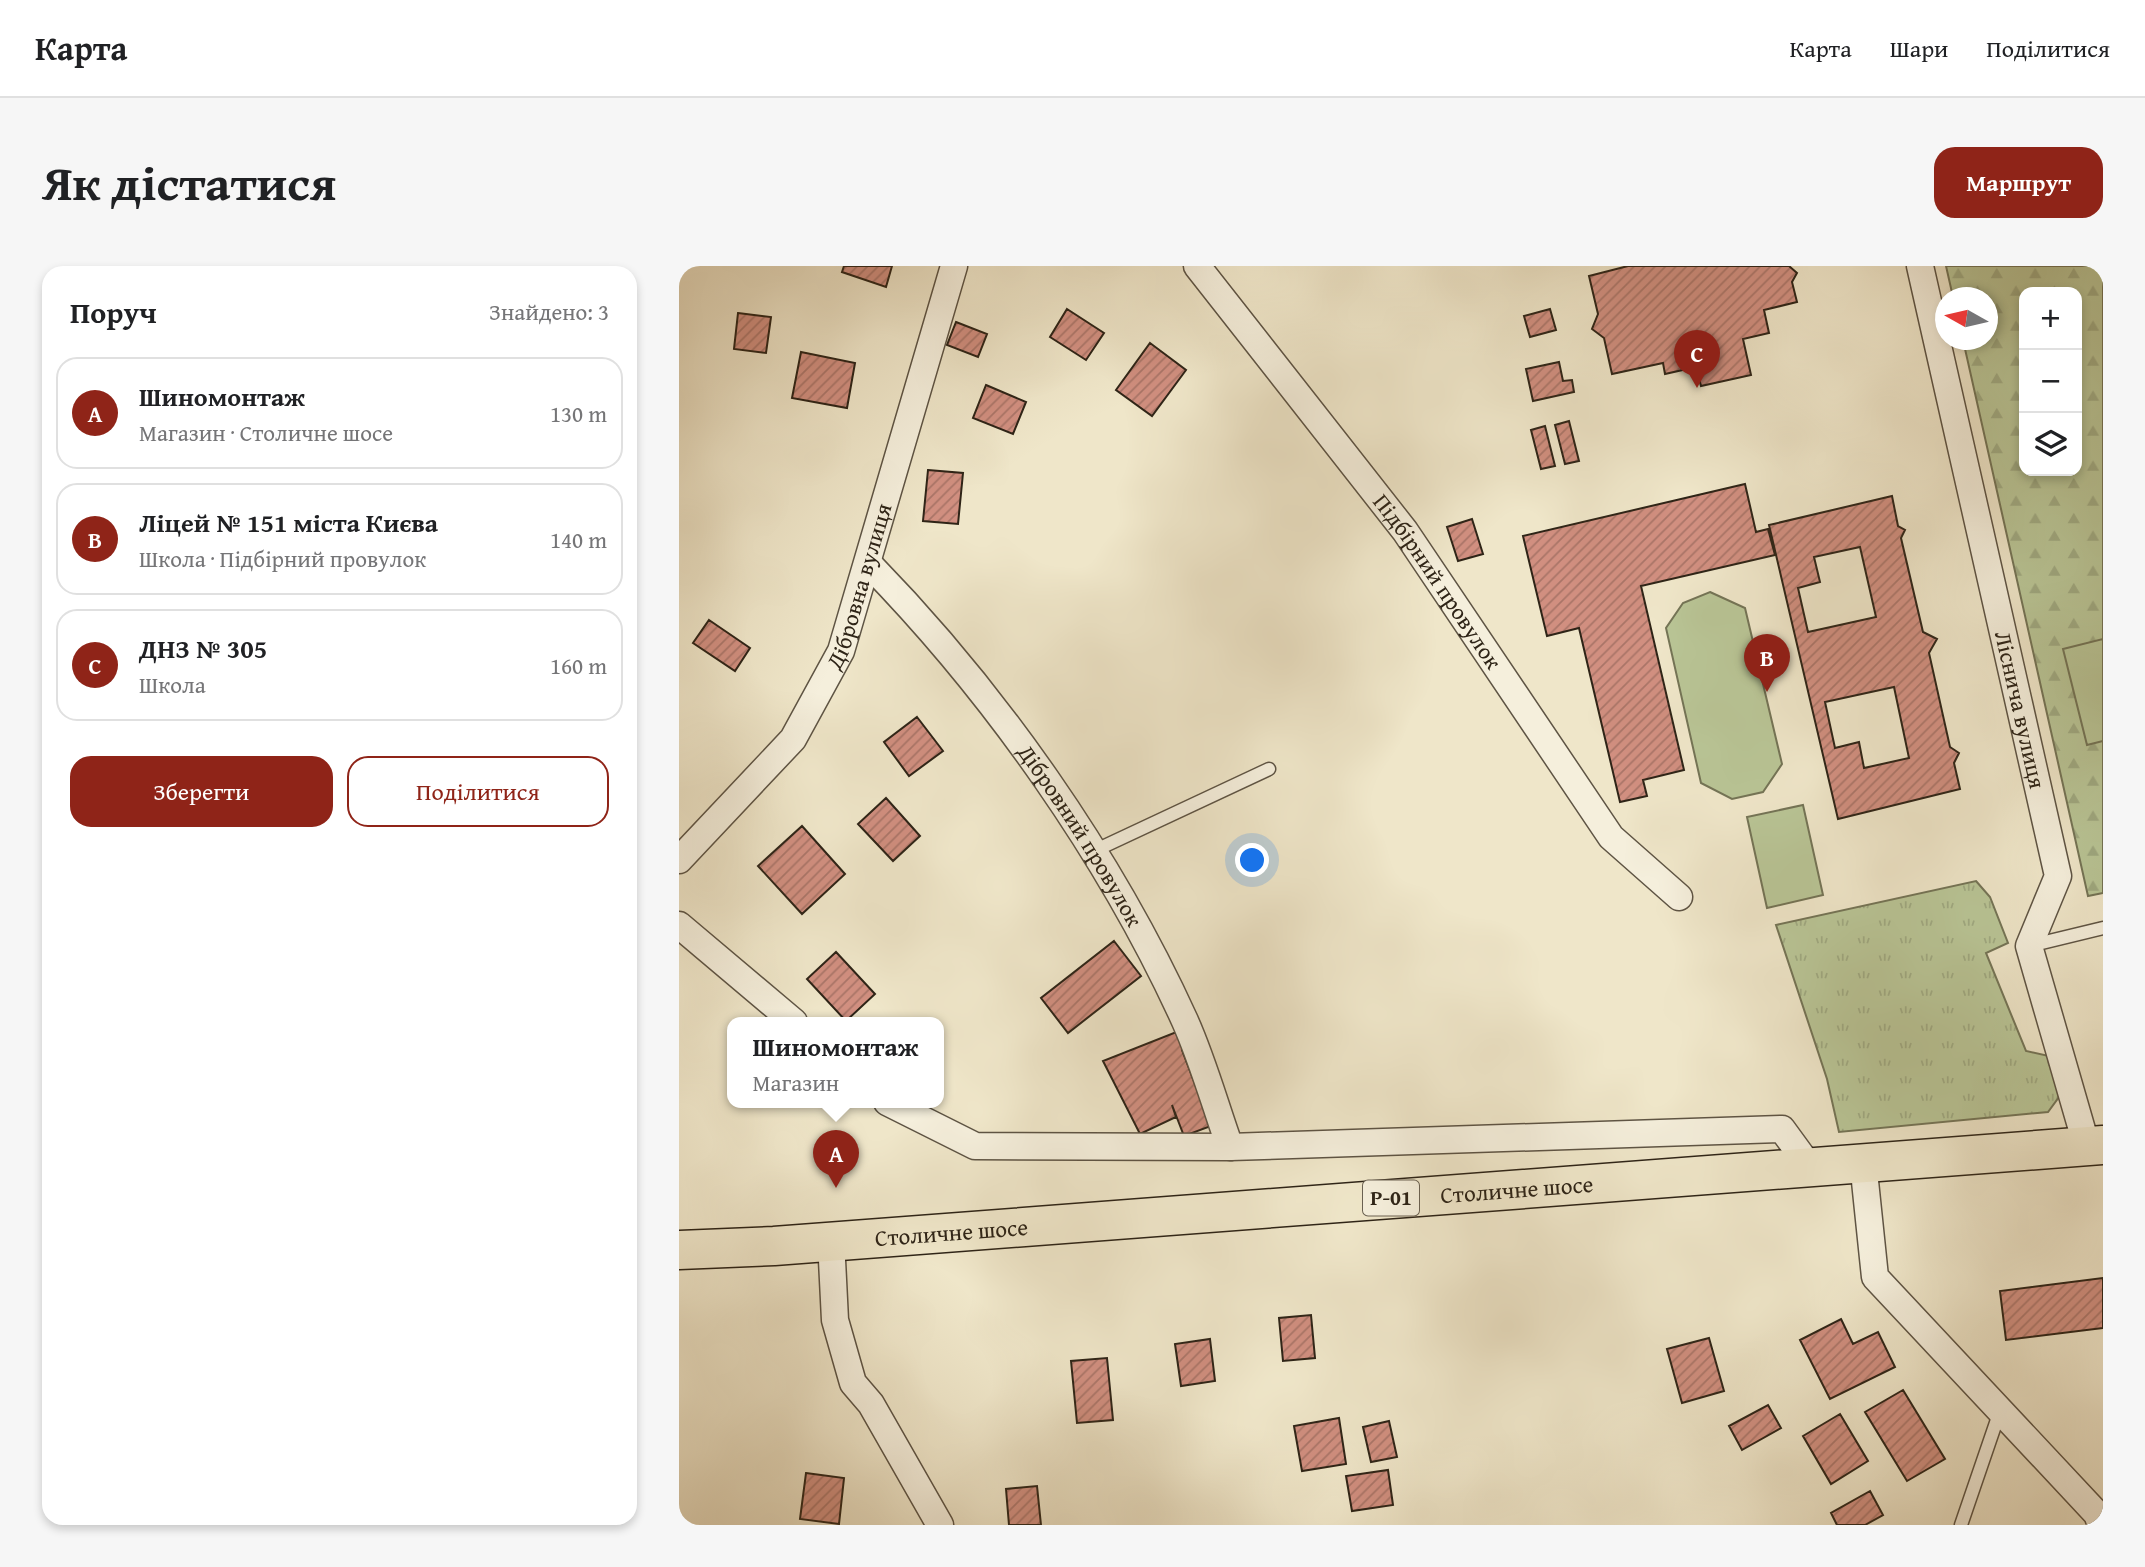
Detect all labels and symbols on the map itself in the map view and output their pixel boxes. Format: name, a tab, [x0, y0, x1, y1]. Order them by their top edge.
north arrow	[1935, 287, 1998, 350]
pin: C	[1674, 330, 1720, 388]
street label: Підбірний провулок	[1366, 486, 1510, 676]
street label: Дібровна вулиця	[817, 499, 900, 676]
street label: Ліснича вулиця	[1987, 628, 2055, 792]
pin: B	[1744, 634, 1790, 692]
street label: Дібровний провулок	[1010, 736, 1151, 932]
your location	[1235, 843, 1269, 877]
pin: A	[813, 1130, 859, 1188]
street label: Столичне шосе	[1439, 1167, 1594, 1211]
road number: Р-01	[1363, 1180, 1419, 1216]
street label: Столичне шосе	[874, 1210, 1029, 1254]

